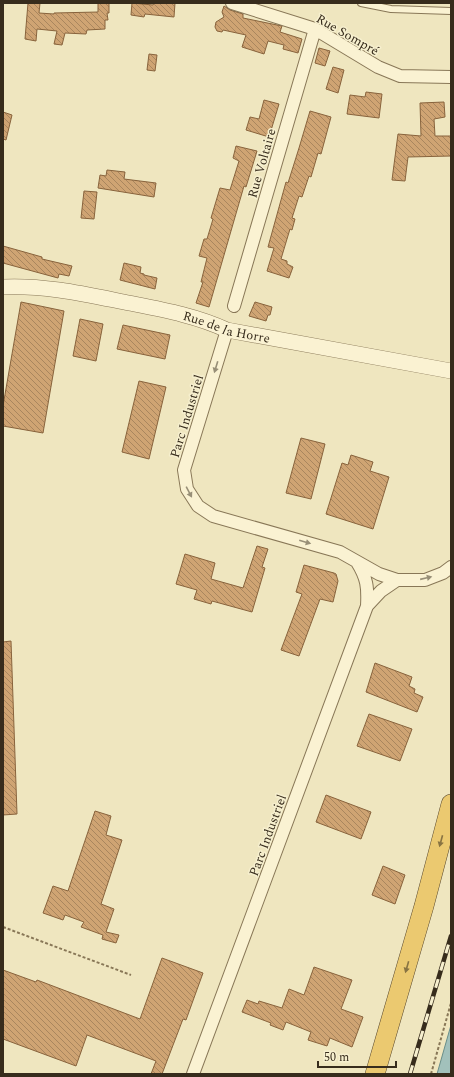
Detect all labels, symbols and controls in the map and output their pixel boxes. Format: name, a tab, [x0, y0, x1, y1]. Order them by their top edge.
street label: Rue Sompré	[312, 9, 383, 61]
street label: Rue Voltaire	[242, 126, 281, 201]
street label: Rue de la Horre	[181, 306, 272, 349]
one-way arrow	[213, 362, 219, 374]
street label: Parc Industriel	[165, 372, 209, 460]
one-way arrow	[186, 486, 193, 498]
one-way arrow	[299, 539, 311, 545]
one-way arrow	[420, 575, 432, 581]
street label: Parc Industriel	[244, 791, 292, 879]
one-way arrow	[438, 835, 444, 848]
one-way arrow	[404, 961, 410, 973]
scale bar	[318, 1043, 396, 1069]
text: 50 m	[324, 1048, 349, 1067]

